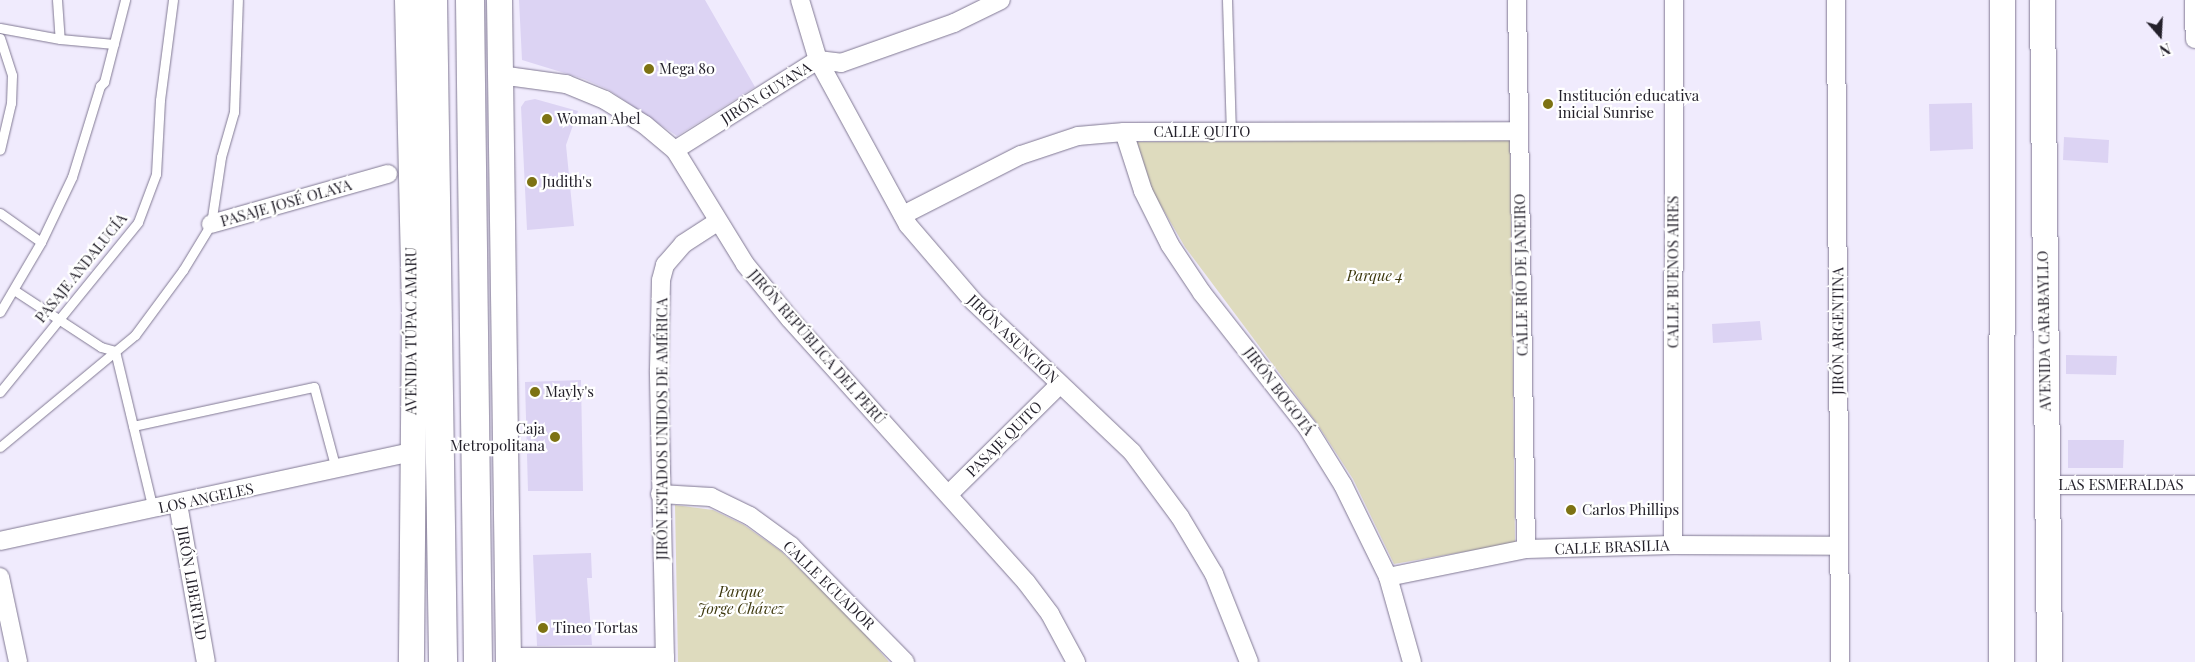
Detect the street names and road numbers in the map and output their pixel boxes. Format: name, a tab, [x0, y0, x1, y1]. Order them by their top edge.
street label: JIRÓN GUYANA	[718, 58, 814, 128]
street label: CALLE QUITO	[1154, 123, 1250, 141]
street label: PASAJE JOSÉ OLAYA	[218, 176, 354, 230]
street label: CALLE RÍO DE JANEIRO	[1511, 194, 1531, 356]
street label: CALLE BUENOS AIRES	[1664, 195, 1682, 349]
street label: PASAJE ANDALUCÍA	[31, 209, 131, 327]
street label: AVENIDA TÚPAC AMARU	[402, 247, 420, 415]
street label: AVENIDA CARABAYLLO	[2034, 251, 2054, 411]
street label: JIRÓN REPÚBLICA DEL PERÚ	[745, 266, 889, 428]
street label: JIRÓN ARGENTINA	[1829, 267, 1847, 395]
street label: JIRÓN ASUNCIÓN	[964, 291, 1062, 387]
street label: JIRÓN ESTADOS UNIDOS DE AMÉRICA	[653, 298, 671, 560]
street label: JIRÓN BOGOTÁ	[1240, 344, 1318, 438]
street label: PASAJE QUITO	[962, 397, 1046, 481]
street label: LAS ESMERALDAS	[2058, 476, 2184, 494]
street label: LOS ANGELES	[157, 479, 255, 517]
street label: JIRÓN LIBERTAD	[173, 525, 211, 641]
street label: CALLE BRASILIA	[1554, 536, 1670, 558]
street label: CALLE ECUADOR	[780, 537, 878, 633]

